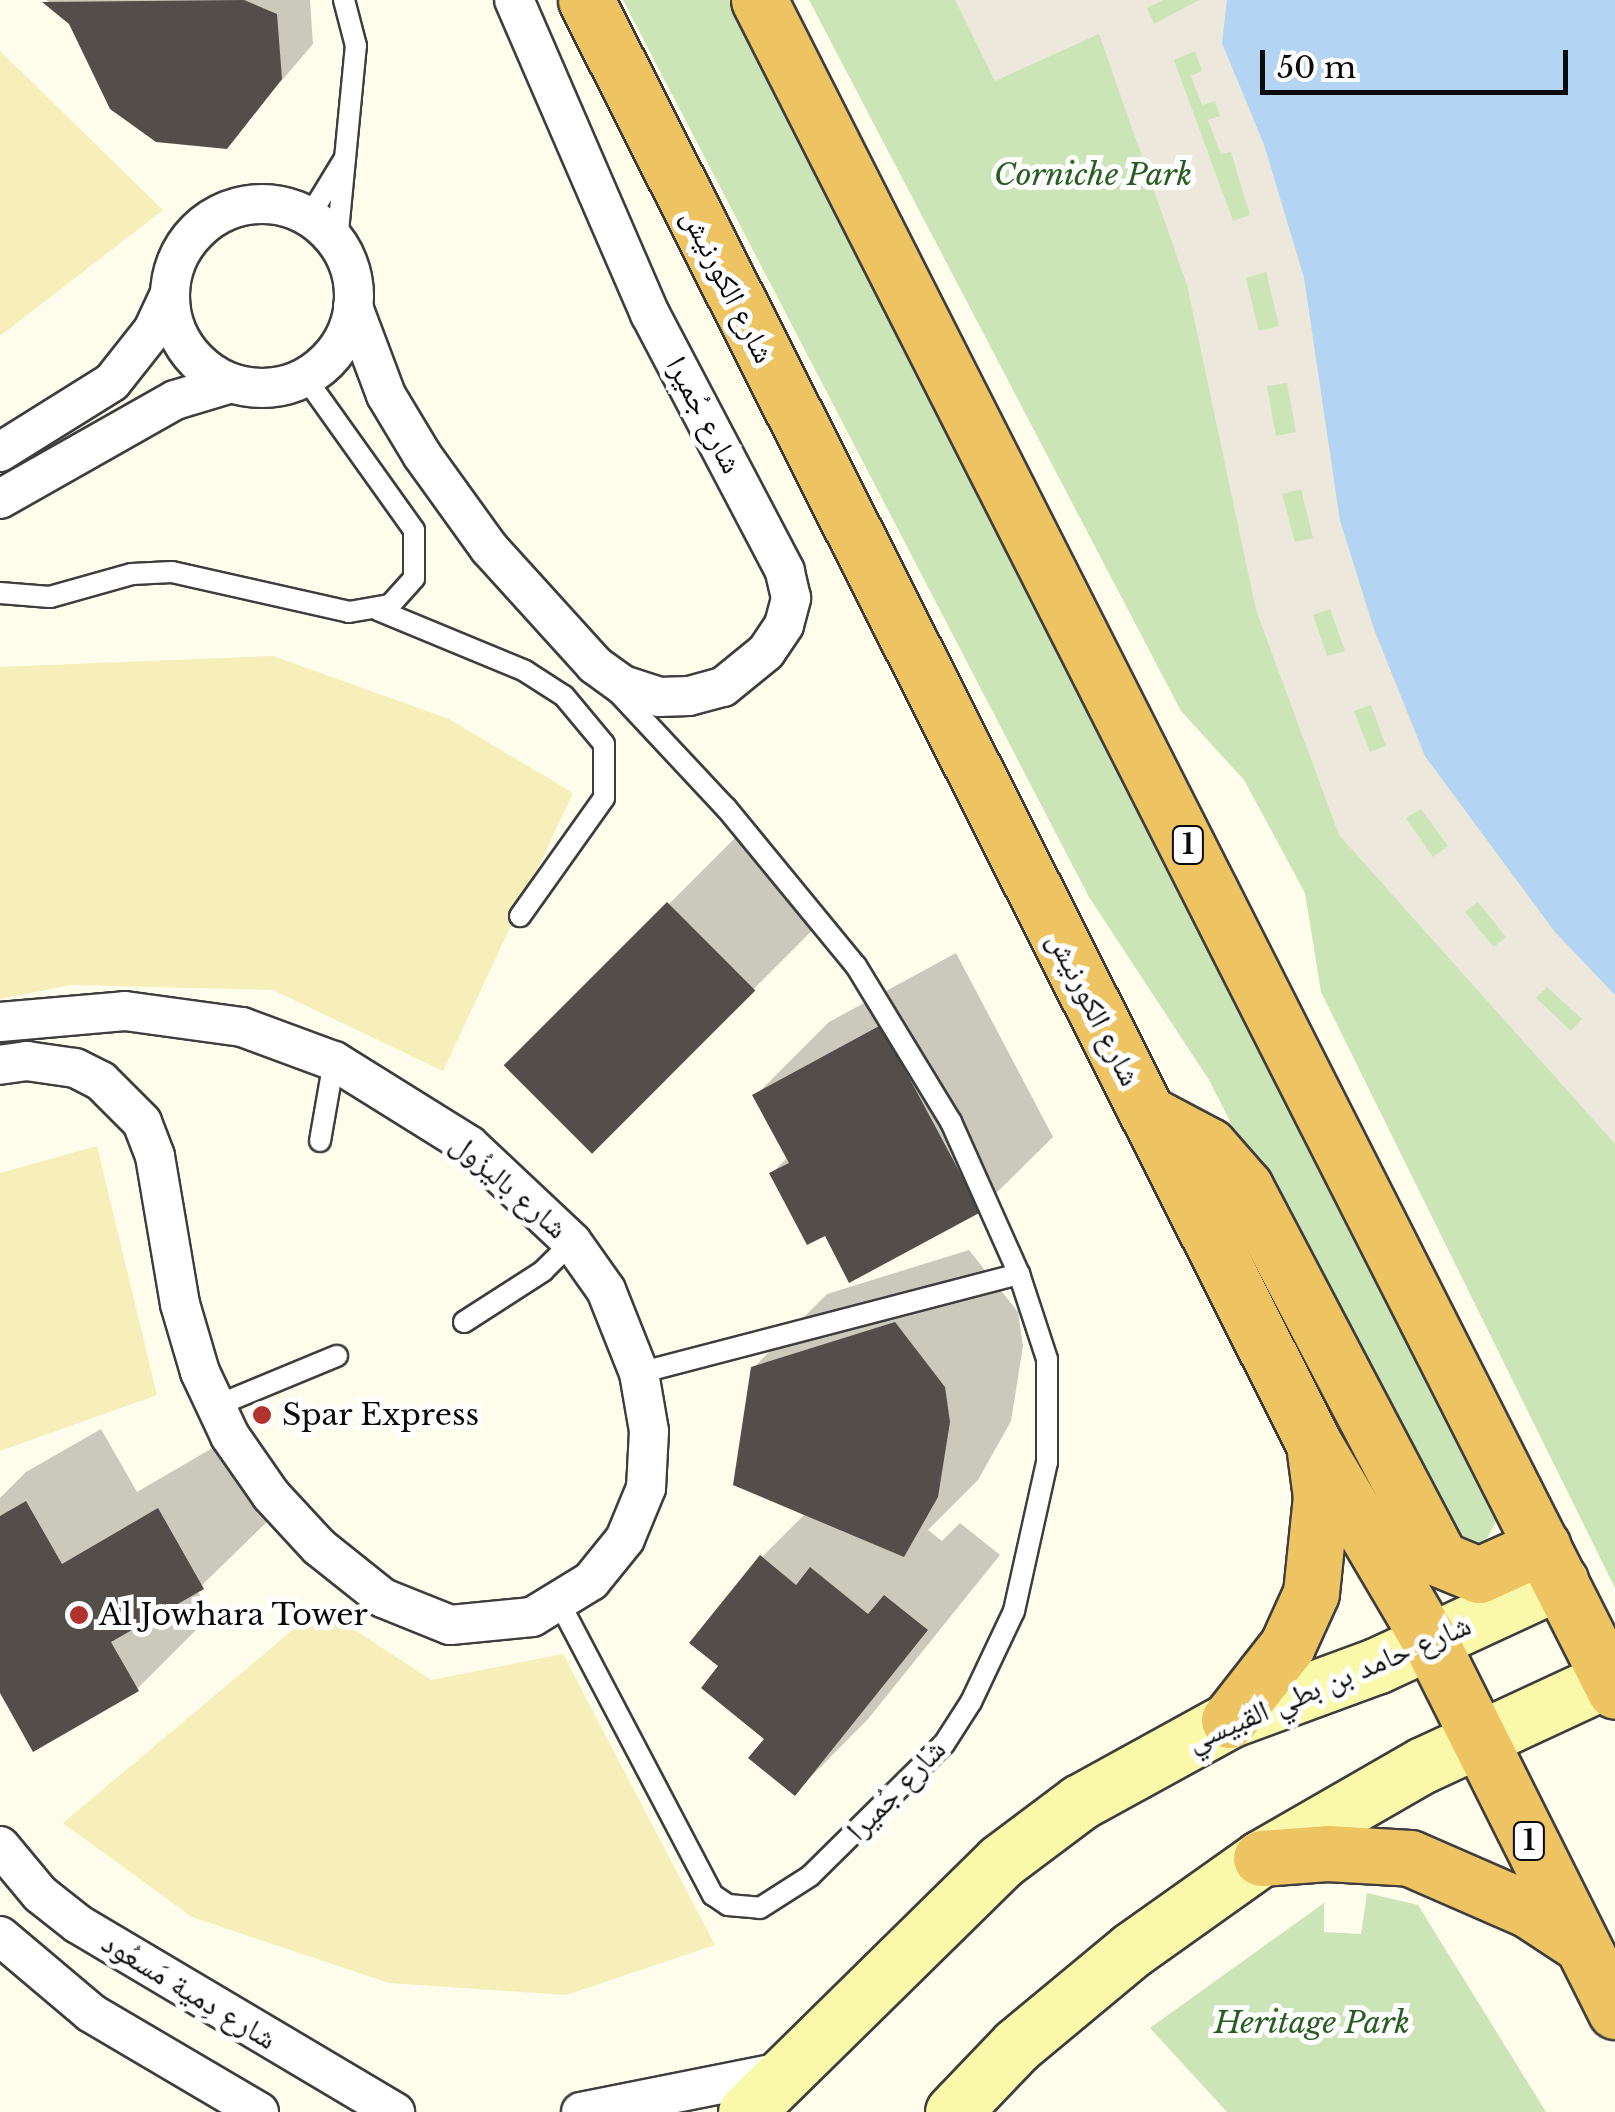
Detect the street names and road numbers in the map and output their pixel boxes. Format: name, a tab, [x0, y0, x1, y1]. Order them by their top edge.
street label: شارع الكورنيش	[674, 203, 782, 369]
street label: شارع جُميرا	[658, 350, 750, 480]
road number: 1	[1170, 822, 1206, 868]
street label: شارع الكورنيش	[1040, 926, 1148, 1092]
street label: شارع باليزُول	[443, 1126, 575, 1246]
street label: شارع حامد بن بطي القبيسي	[1182, 1607, 1476, 1759]
street label: شارع جُميرا	[839, 1732, 953, 1848]
road number: 1	[1512, 1818, 1546, 1864]
street label: شارع دِمية مَسعُود	[95, 1925, 283, 2057]

